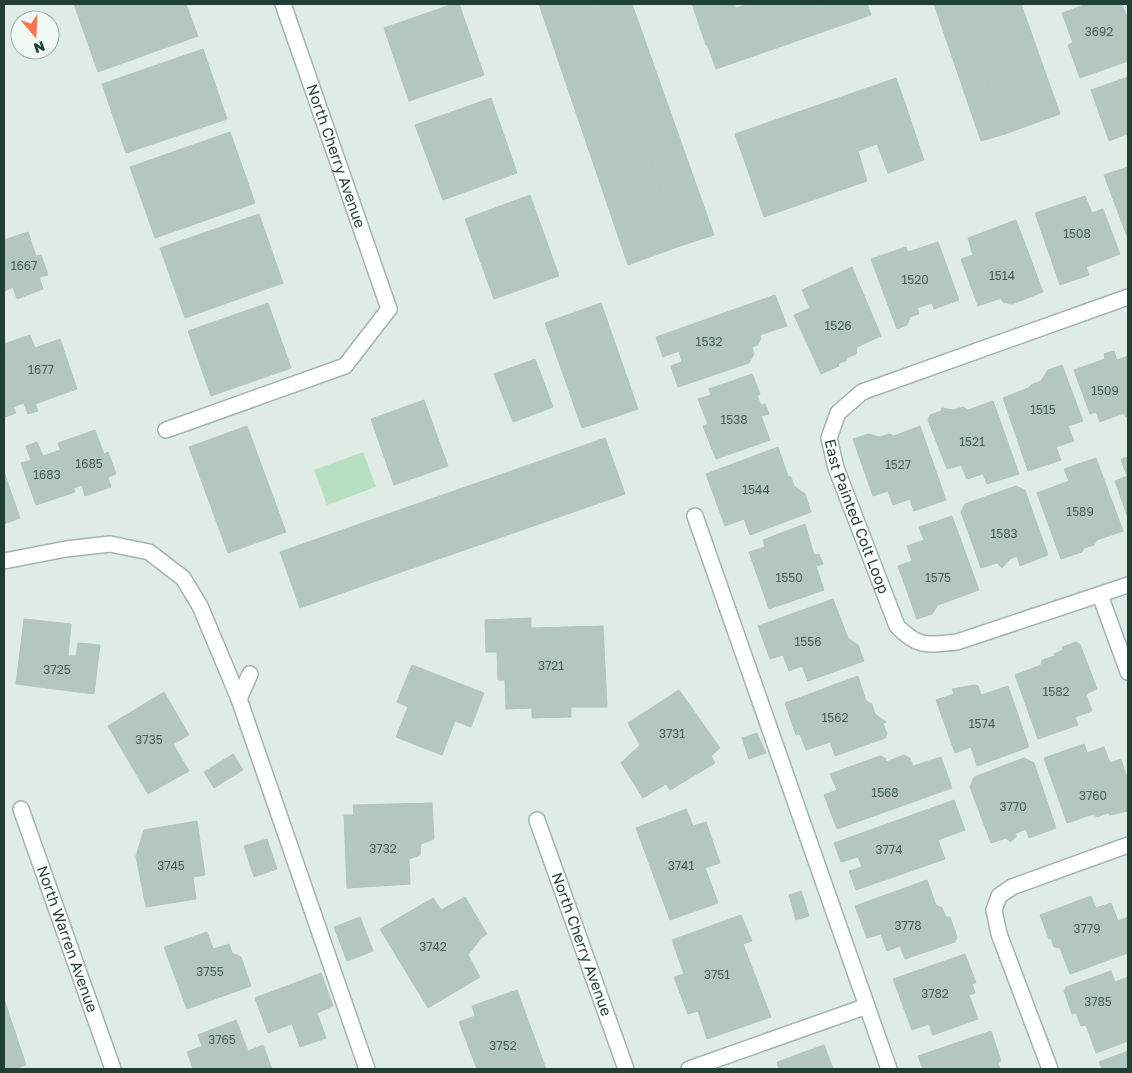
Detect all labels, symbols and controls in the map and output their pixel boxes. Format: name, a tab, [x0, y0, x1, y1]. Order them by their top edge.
north arrow	[10, 10, 60, 60]
house number: 3692	[1085, 24, 1113, 39]
text: N	[32, 38, 47, 58]
street label: North Cherry Avenue	[304, 81, 370, 230]
house number: 1508	[1063, 226, 1091, 241]
house number: 1667	[11, 258, 37, 273]
house number: 1514	[989, 268, 1015, 283]
house number: 1520	[901, 272, 929, 287]
house number: 1526	[824, 318, 852, 333]
house number: 1532	[696, 334, 722, 349]
house number: 1677	[28, 362, 54, 377]
house number: 1509	[1091, 383, 1119, 398]
house number: 1515	[1030, 402, 1056, 417]
house number: 1538	[720, 412, 748, 427]
house number: 1521	[959, 434, 985, 449]
street label: East Painted Colt Loop	[822, 437, 894, 596]
house number: 1685	[75, 456, 103, 471]
house number: 1527	[885, 457, 911, 472]
house number: 1683	[33, 467, 61, 482]
house number: 1544	[742, 482, 770, 497]
house number: 1589	[1066, 504, 1094, 519]
house number: 1583	[990, 526, 1018, 541]
house number: 1550	[775, 570, 803, 585]
house number: 1575	[925, 570, 951, 585]
house number: 1556	[794, 634, 822, 649]
house number: 3721	[538, 658, 564, 673]
house number: 3725	[43, 662, 71, 677]
house number: 1582	[1042, 684, 1070, 699]
house number: 1562	[821, 710, 849, 725]
house number: 1574	[969, 716, 995, 731]
house number: 3731	[659, 726, 685, 741]
house number: 3735	[135, 732, 163, 747]
house number: 1568	[871, 785, 899, 800]
house number: 3760	[1079, 788, 1107, 803]
house number: 3770	[999, 799, 1027, 814]
house number: 3732	[369, 841, 397, 856]
house number: 3774	[875, 842, 903, 857]
house number: 3745	[157, 858, 185, 873]
house number: 3741	[668, 858, 694, 873]
street label: North Warren Avenue	[34, 863, 102, 1015]
street label: North Cherry Avenue	[548, 870, 616, 1018]
house number: 3778	[894, 918, 922, 933]
house number: 3779	[1073, 921, 1101, 936]
house number: 3742	[419, 939, 447, 954]
house number: 3755	[196, 964, 224, 979]
house number: 3751	[704, 967, 730, 982]
house number: 3782	[921, 986, 949, 1001]
house number: 3785	[1084, 994, 1112, 1009]
house number: 3765	[208, 1032, 236, 1047]
house number: 3752	[489, 1038, 517, 1053]

